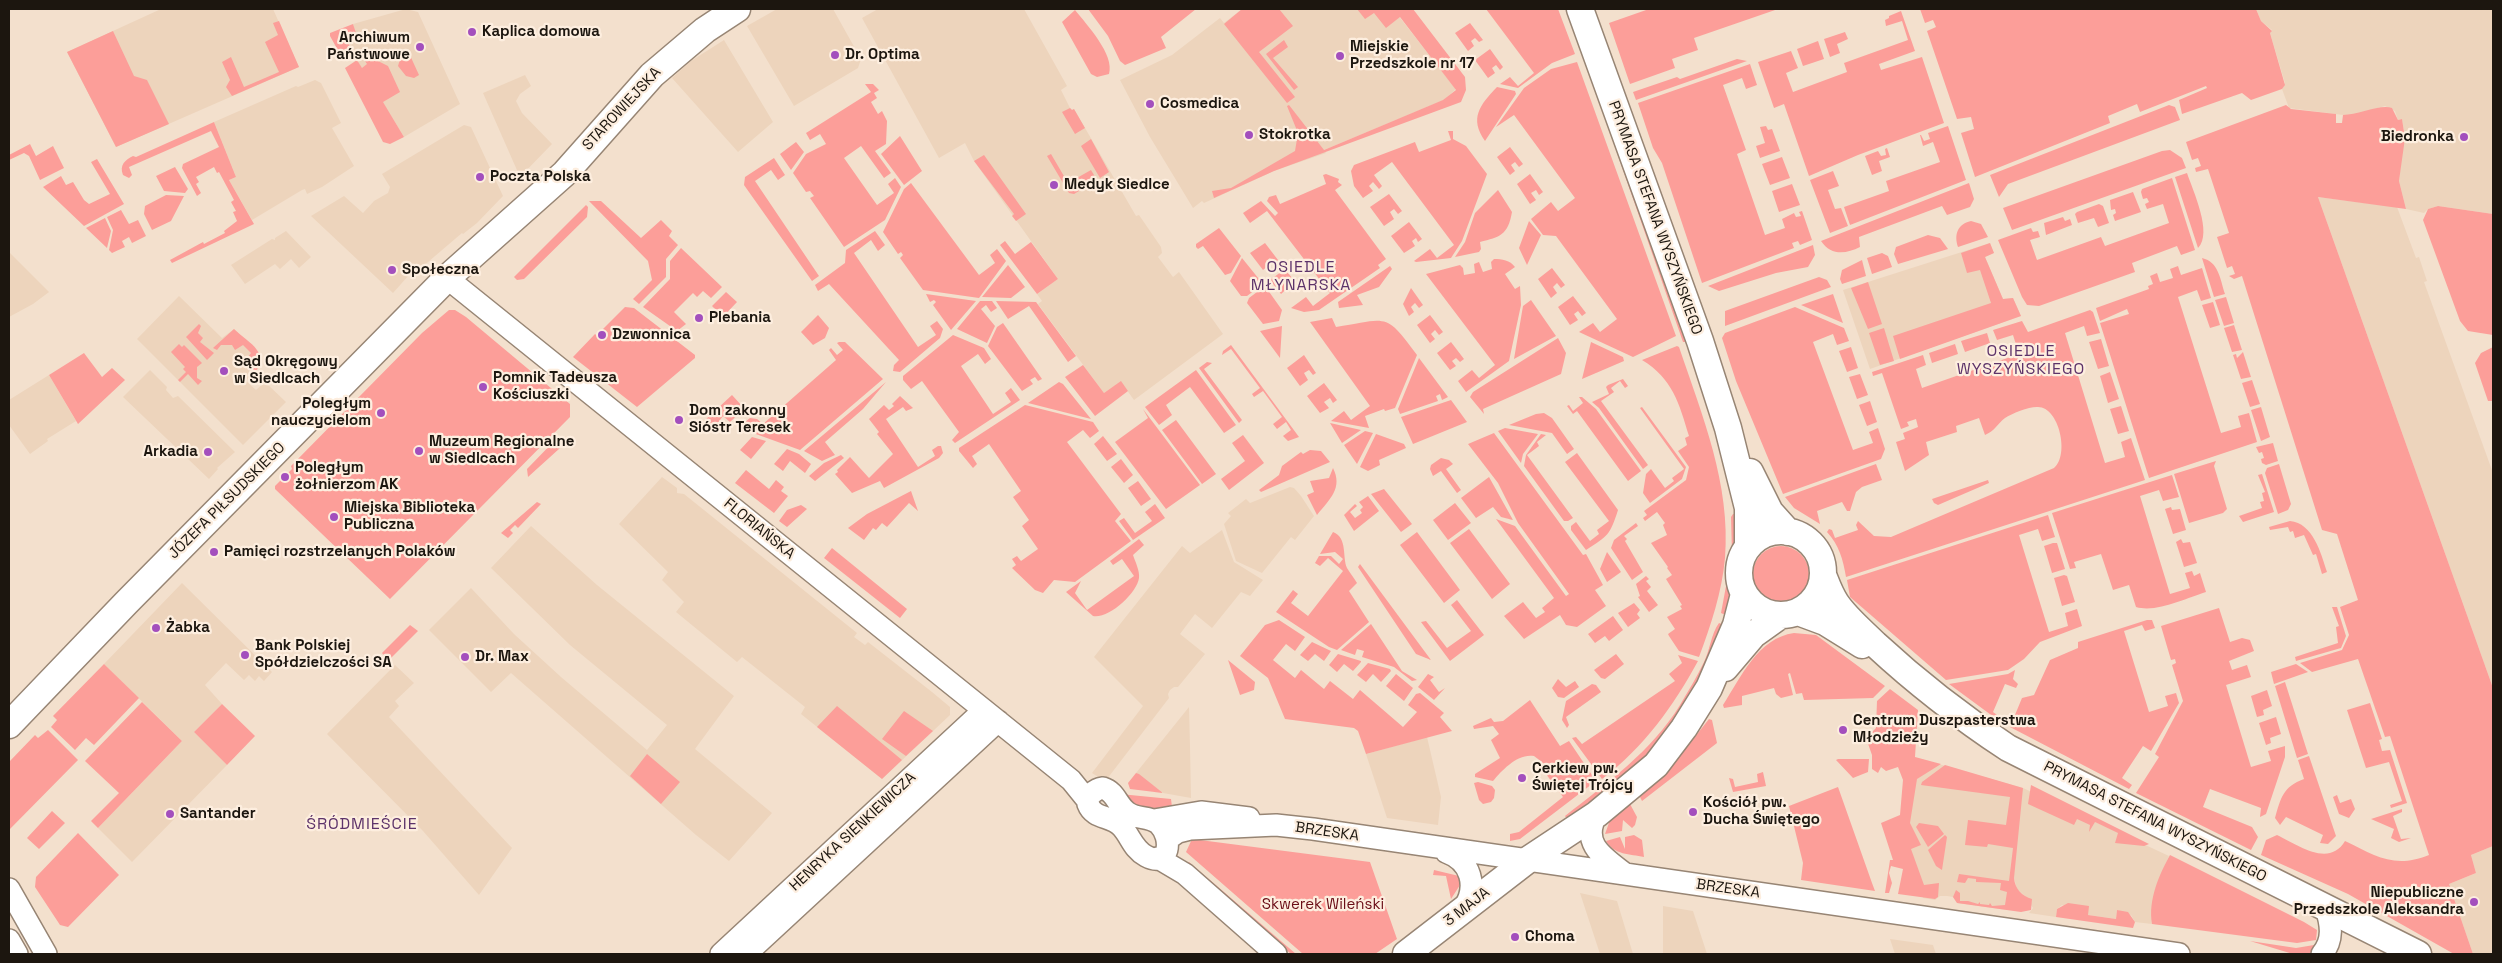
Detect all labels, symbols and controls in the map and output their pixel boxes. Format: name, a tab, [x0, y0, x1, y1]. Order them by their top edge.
place label: Kaplica domowa	[482, 23, 600, 41]
marker: Kaplica domowa	[466, 26, 478, 38]
place label: Archiwum Państwowe	[327, 29, 410, 64]
place label: Miejskie Przedszkole nr 17	[1350, 38, 1474, 73]
marker: Archiwum Państwowe	[414, 41, 426, 53]
place label: Dr. Optima	[845, 46, 920, 64]
marker: Dr. Optima	[829, 49, 841, 61]
marker: Miejskie Przedszkole nr 17	[1334, 50, 1346, 62]
street label: STAROWIEJSKA	[579, 64, 665, 154]
place label: Cosmedica	[1160, 95, 1239, 113]
marker: Cosmedica	[1144, 98, 1156, 110]
street label: PRYMASA STEFANA WYSZYŃSKIEGO	[1604, 99, 1706, 337]
place label: Stokrotka	[1259, 126, 1331, 144]
place label: Biedronka	[2381, 128, 2454, 146]
marker: Stokrotka	[1243, 129, 1255, 141]
marker: Biedronka	[2458, 131, 2470, 143]
place label: Poczta Polska	[490, 168, 591, 186]
marker: Poczta Polska	[474, 171, 486, 183]
place label: Medyk Siedlce	[1064, 176, 1170, 194]
marker: Medyk Siedlce	[1048, 179, 1060, 191]
district label: OSIEDLE MŁYNARSKA	[1250, 258, 1352, 296]
place label: Społeczna	[402, 261, 479, 279]
marker: Społeczna	[386, 264, 398, 276]
place label: Plebania	[709, 309, 771, 327]
marker: Plebania	[693, 312, 705, 324]
place label: Dzwonnica	[612, 326, 691, 344]
marker: Dzwonnica	[596, 329, 608, 341]
district label: OSIEDLE WYSZYŃSKIEGO	[1955, 342, 2087, 380]
place label: Sąd Okręgowy w Siedlcach	[234, 353, 338, 388]
marker: Sąd Okręgowy w Siedlcach	[218, 365, 230, 377]
place label: Pomnik Tadeusza Kościuszki	[493, 369, 617, 404]
marker: Pomnik Tadeusza Kościuszki	[477, 381, 489, 393]
place label: Poległym nauczycielom	[271, 395, 371, 430]
place label: Dom zakonny Sióstr Teresek	[689, 402, 791, 437]
marker: Poległym nauczycielom	[375, 407, 387, 419]
marker: Dom zakonny Sióstr Teresek	[673, 414, 685, 426]
place label: Muzeum Regionalne w Siedlcach	[429, 433, 574, 468]
street label: JÓZEFA PIŁSUDSKIEGO	[165, 439, 289, 563]
place label: Arkadia	[143, 443, 198, 461]
marker: Muzeum Regionalne w Siedlcach	[413, 445, 425, 457]
marker: Arkadia	[202, 446, 214, 458]
place label: Poległym żołnierzom AK	[295, 459, 398, 494]
marker: Poległym żołnierzom AK	[279, 471, 291, 483]
street label: FLORIAŃSKA	[720, 495, 798, 563]
place label: Miejska Biblioteka Publiczna	[344, 499, 475, 534]
marker: Miejska Biblioteka Publiczna	[328, 511, 340, 523]
place label: Pamięci rozstrzelanych Polaków	[224, 543, 455, 561]
marker: Pamięci rozstrzelanych Polaków	[208, 546, 220, 558]
place label: Żabka	[166, 619, 210, 637]
marker: Żabka	[150, 622, 162, 634]
place label: Bank Polskiej Spółdzielczości SA	[255, 637, 392, 672]
place label: Dr. Max	[475, 648, 529, 666]
marker: Bank Polskiej Spółdzielczości SA	[239, 649, 251, 661]
marker: Dr. Max	[459, 651, 471, 663]
place label: Centrum Duszpasterstwa Młodzieży	[1853, 712, 2036, 747]
marker: Centrum Duszpasterstwa Młodzieży	[1837, 724, 1849, 736]
street label: PRYMASA STEFANA WYSZYŃSKIEGO	[2041, 758, 2269, 886]
place label: Cerkiew pw. Świętej Trójcy	[1532, 760, 1633, 795]
street label: HENRYKA SIENKIEWICZA	[786, 769, 920, 895]
marker: Cerkiew pw. Świętej Trójcy	[1516, 772, 1528, 784]
place label: Kościół pw. Ducha Świętego	[1703, 794, 1820, 829]
place label: Santander	[180, 805, 256, 823]
marker: Kościół pw. Ducha Świętego	[1687, 806, 1699, 818]
marker: Santander	[164, 808, 176, 820]
district label: ŚRÓDMIEŚCIE	[305, 815, 419, 835]
street label: BRZESKA	[1294, 819, 1360, 845]
street label: BRZESKA	[1695, 876, 1761, 902]
street label: 3 MAJA	[1440, 884, 1494, 930]
place label: Niepubliczne Przedszkole Aleksandra	[2294, 884, 2464, 919]
park label: Skwerek Wileński	[1262, 896, 1384, 914]
marker: Niepubliczne Przedszkole Aleksandra	[2468, 896, 2480, 908]
place label: Choma	[1525, 928, 1575, 946]
marker: Choma	[1509, 931, 1521, 943]

